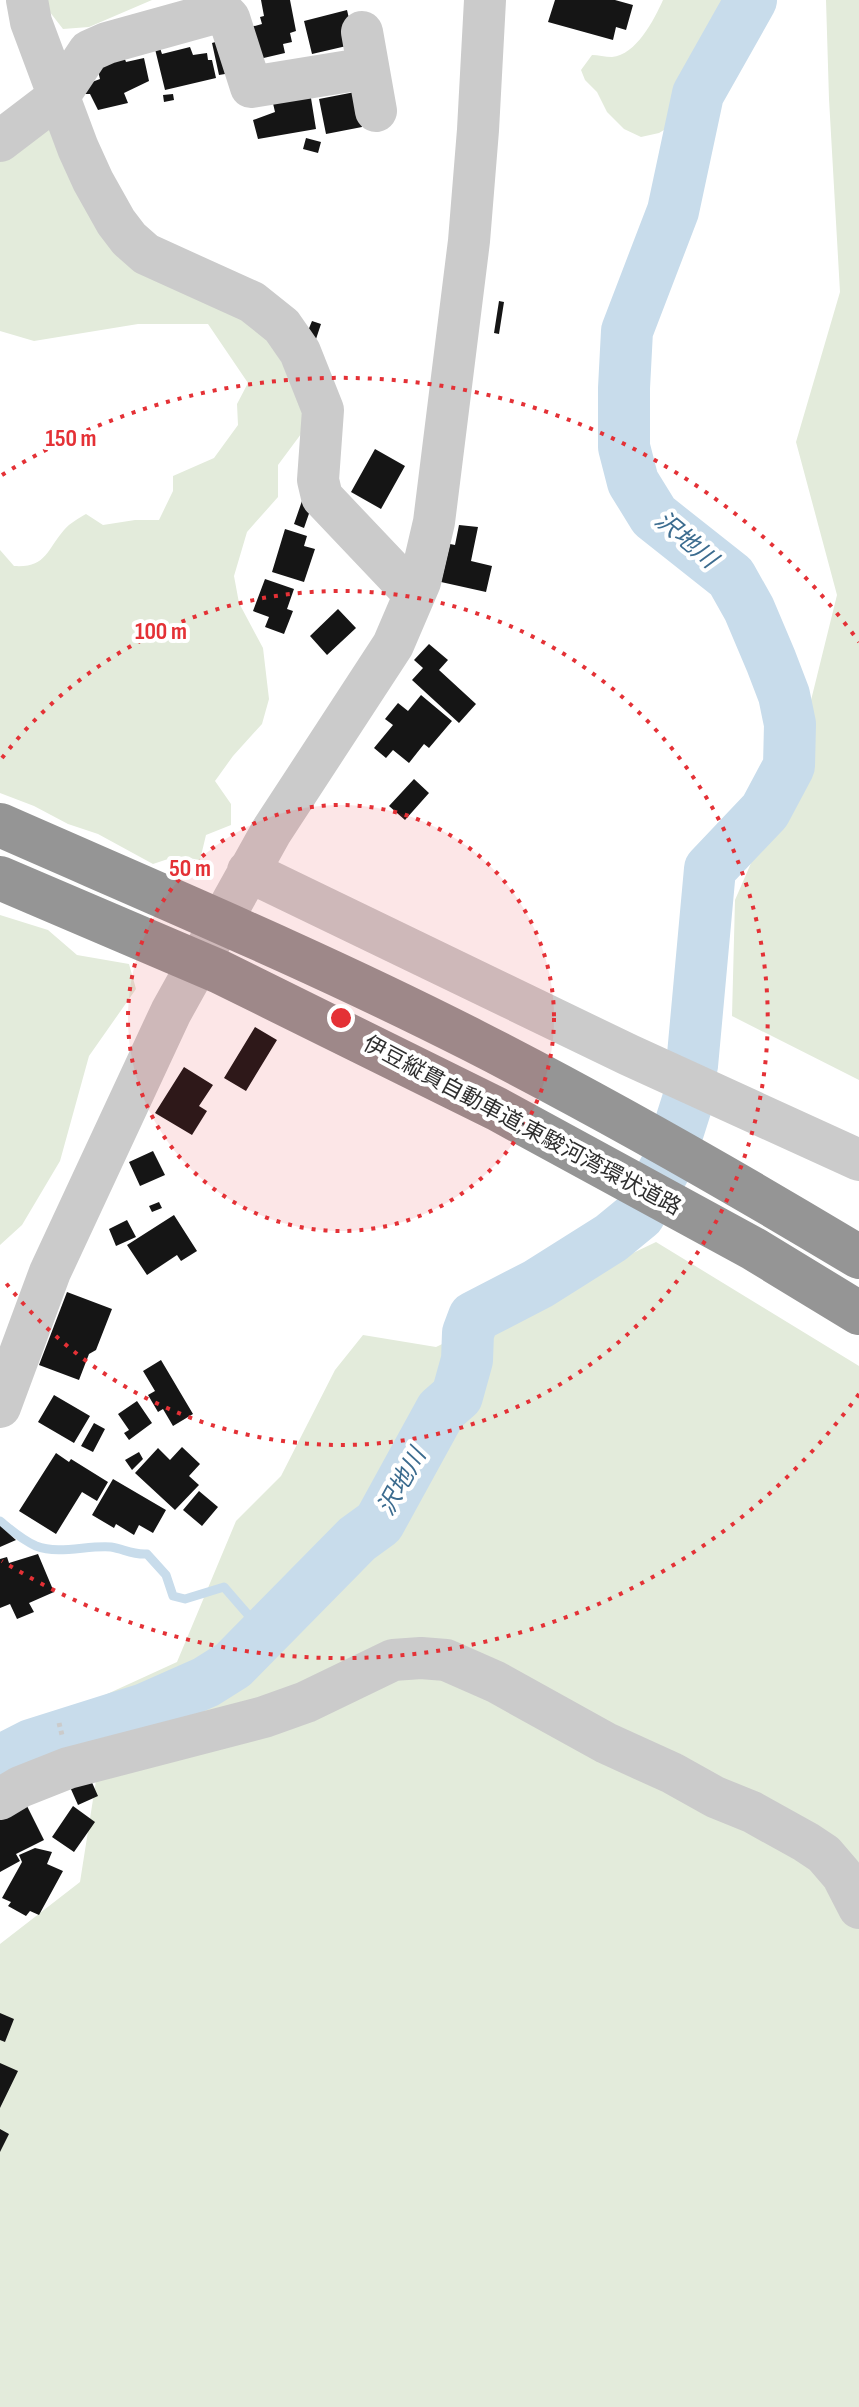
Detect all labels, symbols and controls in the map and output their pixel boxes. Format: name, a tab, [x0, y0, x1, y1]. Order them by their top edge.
text: 150 m	[45, 424, 97, 453]
water label: 沢地川	[649, 506, 725, 576]
text: 100 m	[135, 617, 187, 646]
text: 50 m	[169, 854, 211, 883]
centre of rings	[327, 1004, 355, 1032]
street label: 伊豆縦貫自動車道;東駿河湾環状道路	[358, 1030, 686, 1222]
water label: 沢地川	[372, 1441, 434, 1521]

